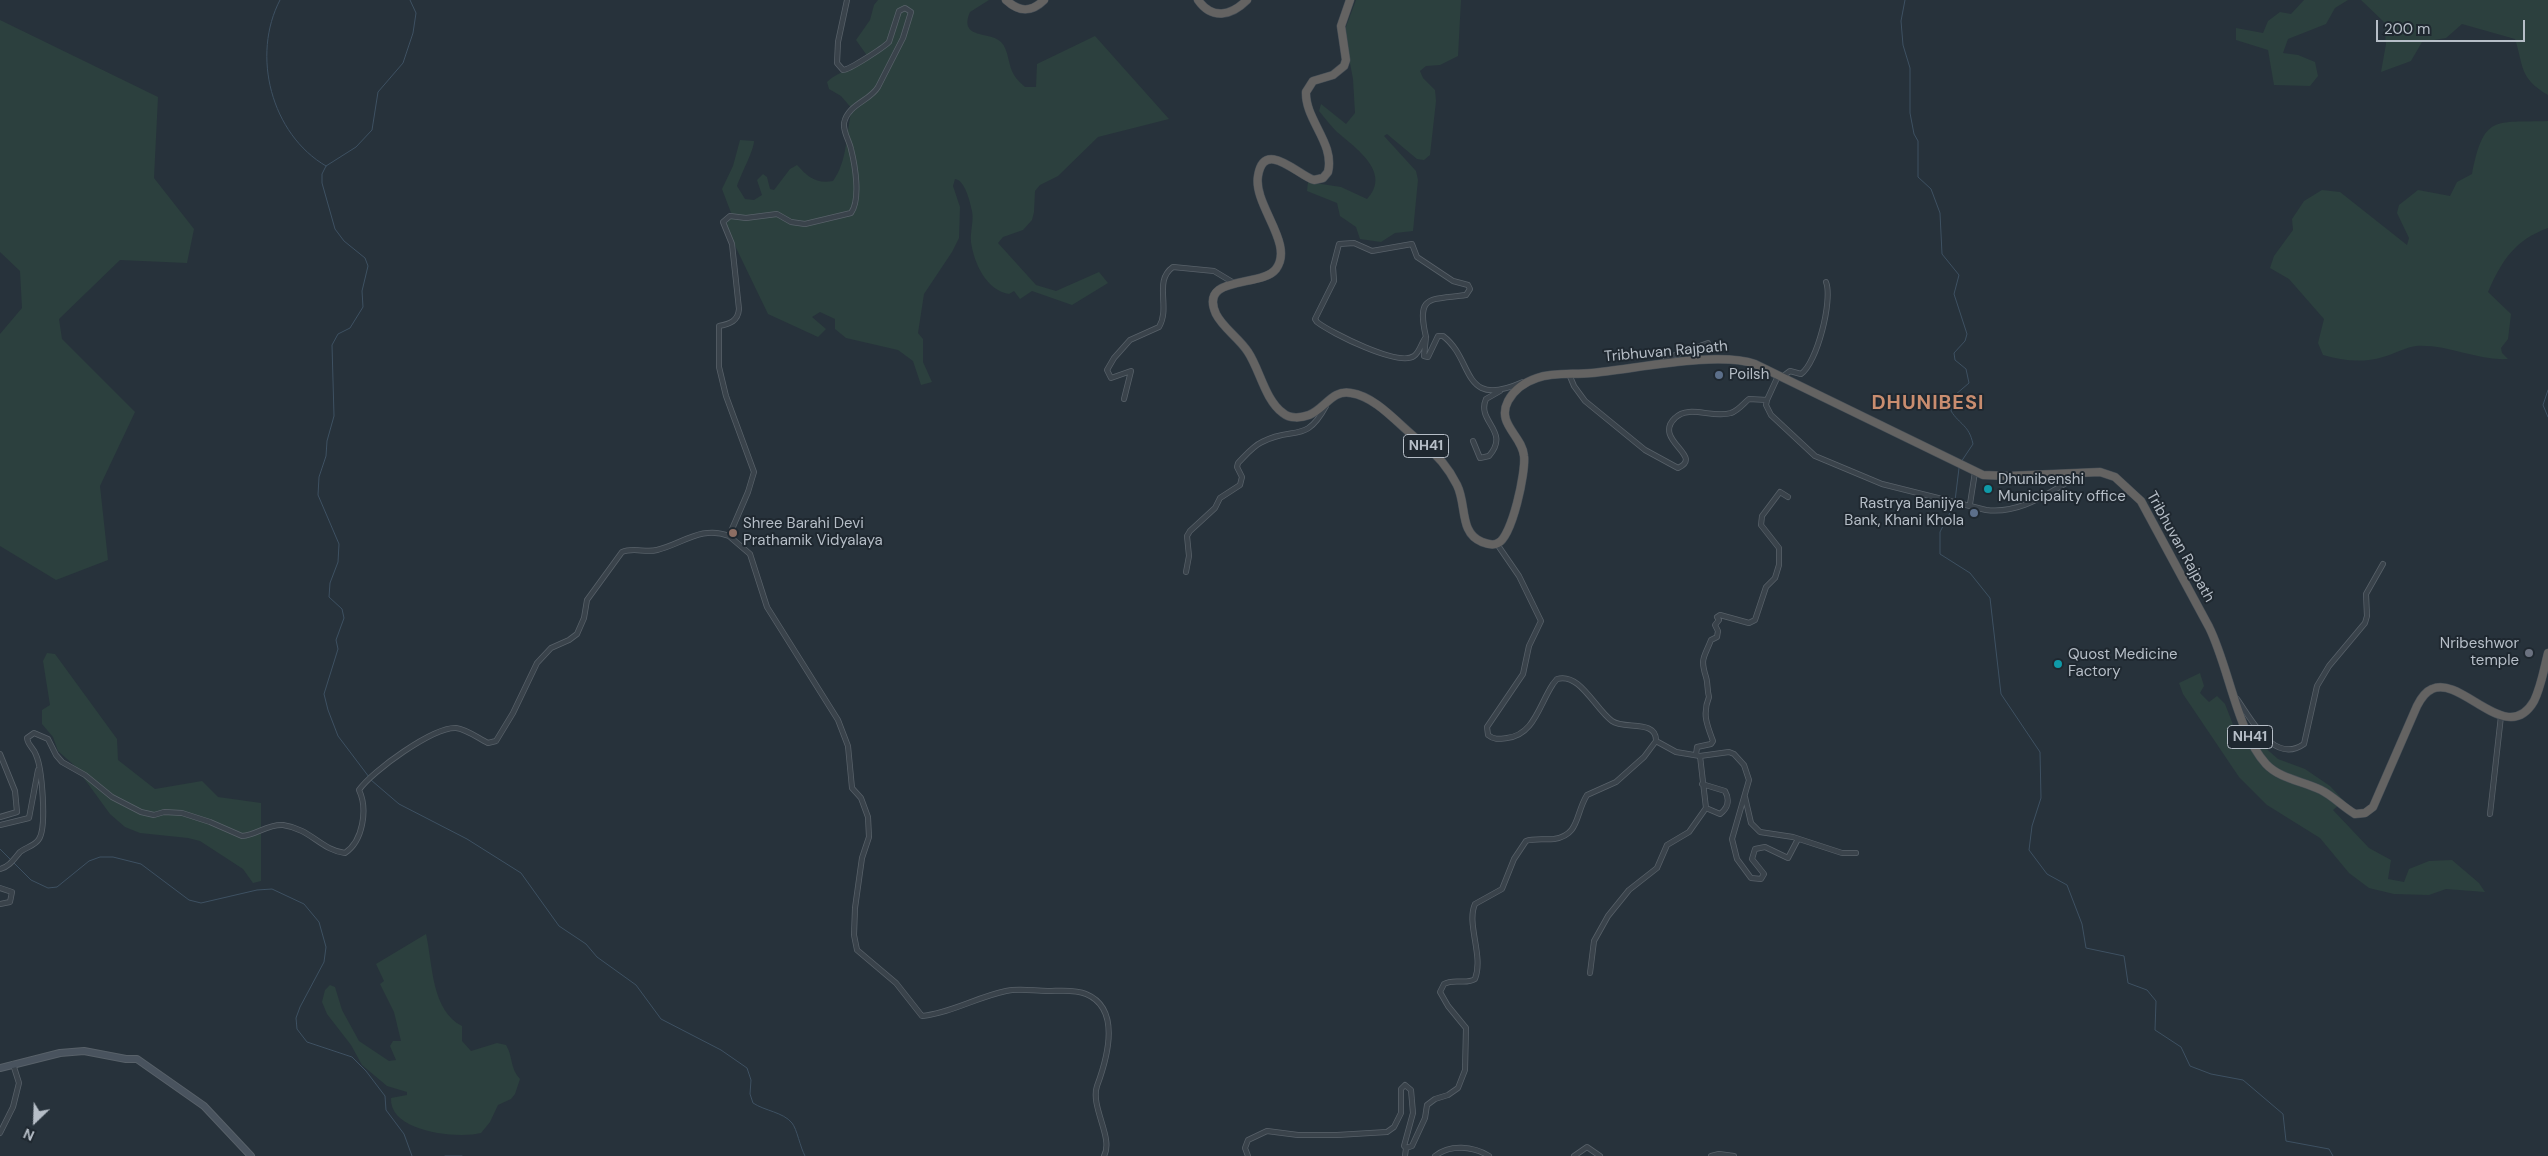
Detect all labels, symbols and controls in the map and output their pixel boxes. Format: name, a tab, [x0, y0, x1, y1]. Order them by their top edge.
scale bar	[2378, 10, 2527, 42]
text: 200 m	[2384, 19, 2430, 39]
street label: Tribhuvan Rajpath	[1603, 338, 1729, 366]
place label: Poilsh	[1729, 366, 1769, 384]
marker: Poilsh	[1713, 369, 1725, 381]
district label: DHUNIBESI	[1870, 392, 1986, 416]
road number: NH41	[1404, 434, 1448, 458]
place label: Dhunibenshi Municipality office	[1998, 471, 2126, 506]
marker: Dhunibenshi Municipality office	[1982, 483, 1994, 495]
street label: Tribhuvan Rajpath	[2142, 488, 2218, 606]
place label: Rastrya Banijya Bank, Khani Khola	[1844, 495, 1964, 530]
marker: Rastrya Banijya Bank, Khani Khola	[1968, 507, 1980, 519]
place label: Shree Barahi Devi Prathamik Vidyalaya	[743, 515, 883, 550]
marker: Shree Barahi Devi Prathamik Vidyalaya	[727, 527, 739, 539]
place label: Nribeshwor temple	[2440, 635, 2519, 670]
place label: Quost Medicine Factory	[2068, 646, 2178, 681]
marker: Nribeshwor temple	[2523, 647, 2535, 659]
marker: Quost Medicine Factory	[2052, 658, 2064, 670]
road number: NH41	[2228, 726, 2272, 749]
north arrow	[10, 1096, 60, 1146]
text: N	[21, 1124, 37, 1145]

